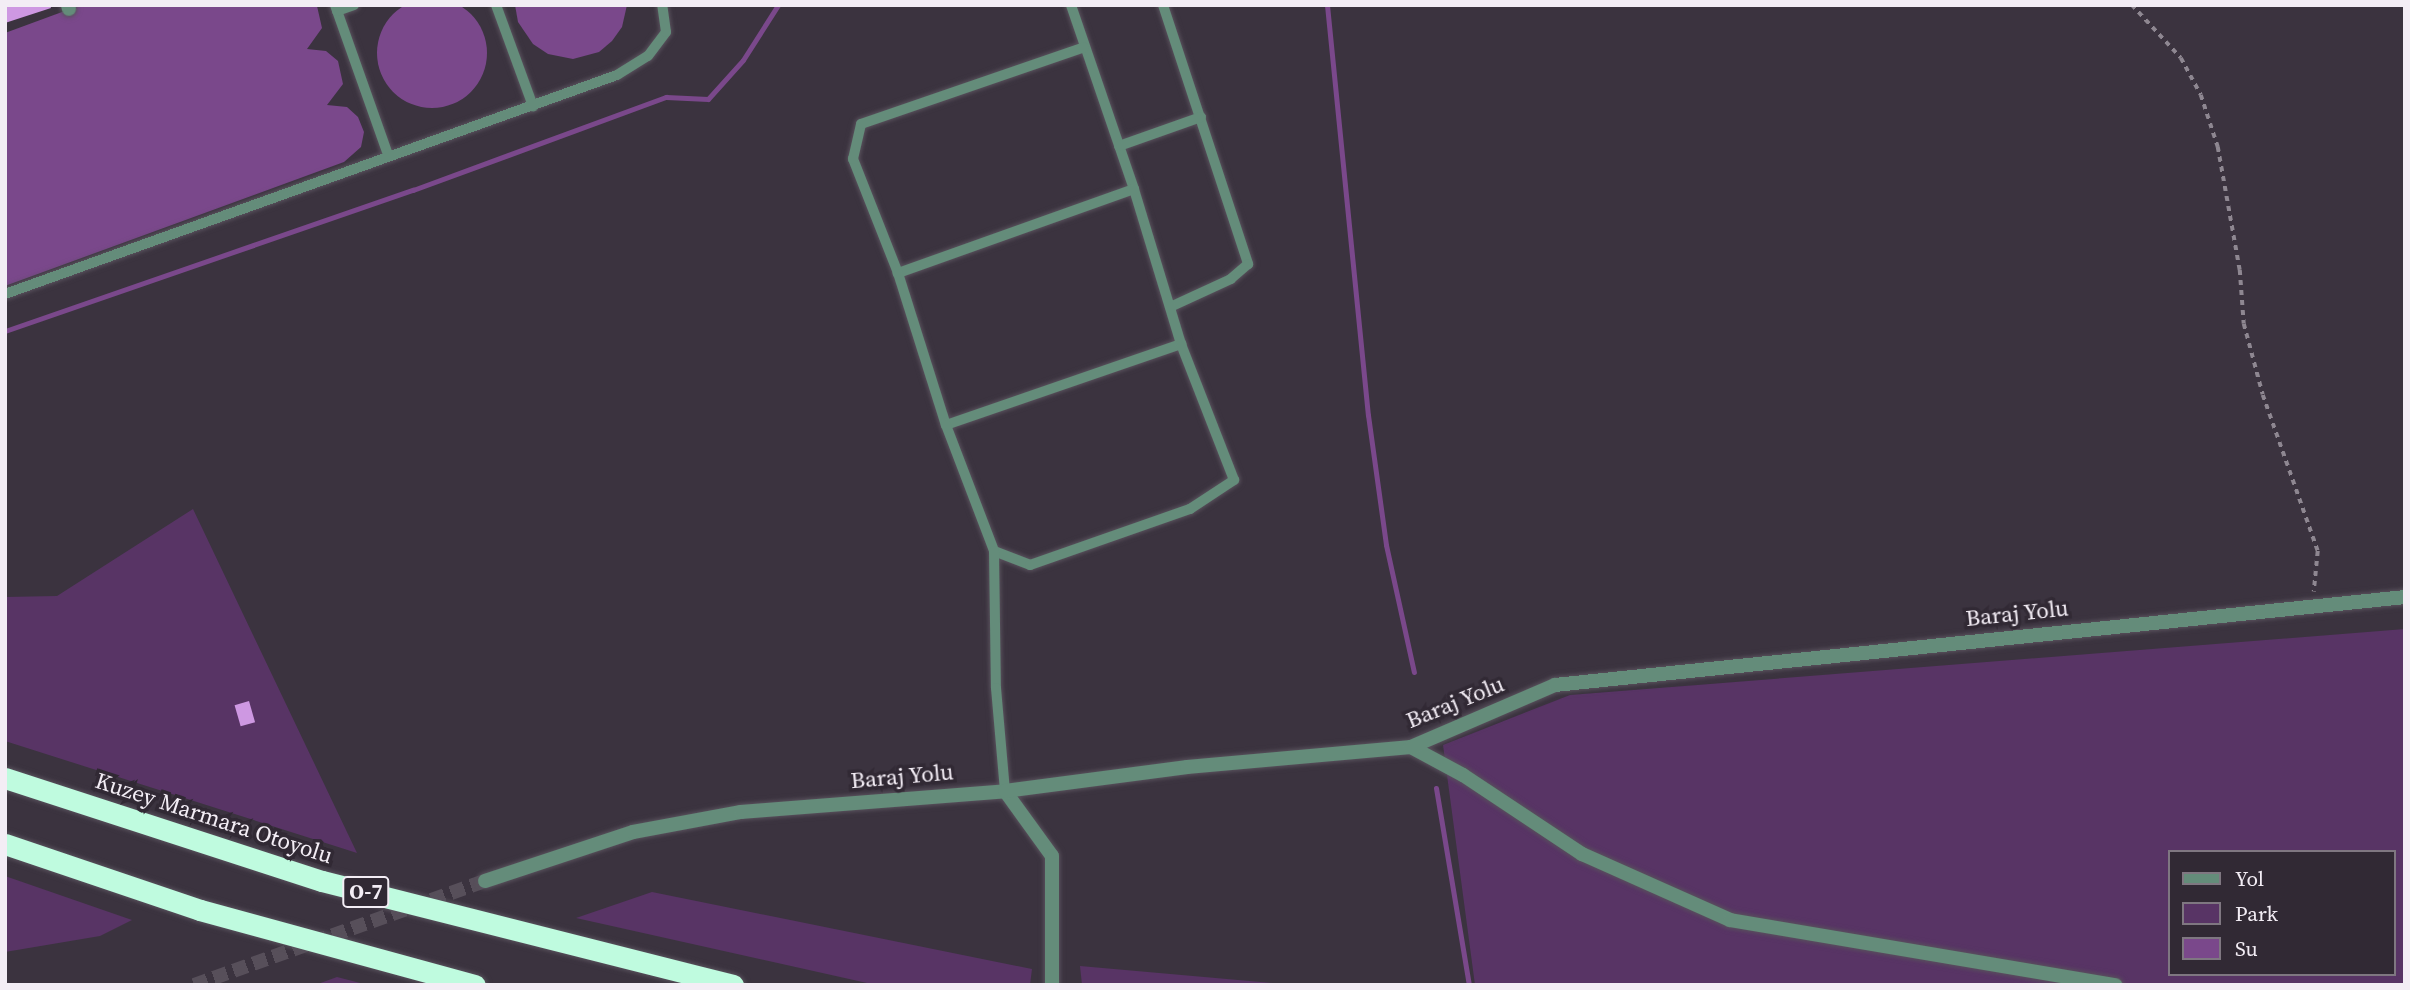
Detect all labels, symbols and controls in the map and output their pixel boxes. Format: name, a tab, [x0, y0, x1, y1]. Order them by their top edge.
street label: Baraj Yolu	[1964, 594, 2070, 632]
street label: Baraj Yolu	[1402, 670, 1508, 734]
street label: Baraj Yolu	[849, 758, 955, 794]
street label: Kuzey Marmara Otoyolu	[92, 767, 336, 869]
legend	[2168, 850, 2396, 976]
text: Yol	[2235, 864, 2264, 893]
road number: O-7	[342, 874, 390, 910]
text: Park	[2235, 899, 2278, 928]
text: Su	[2235, 934, 2258, 963]

